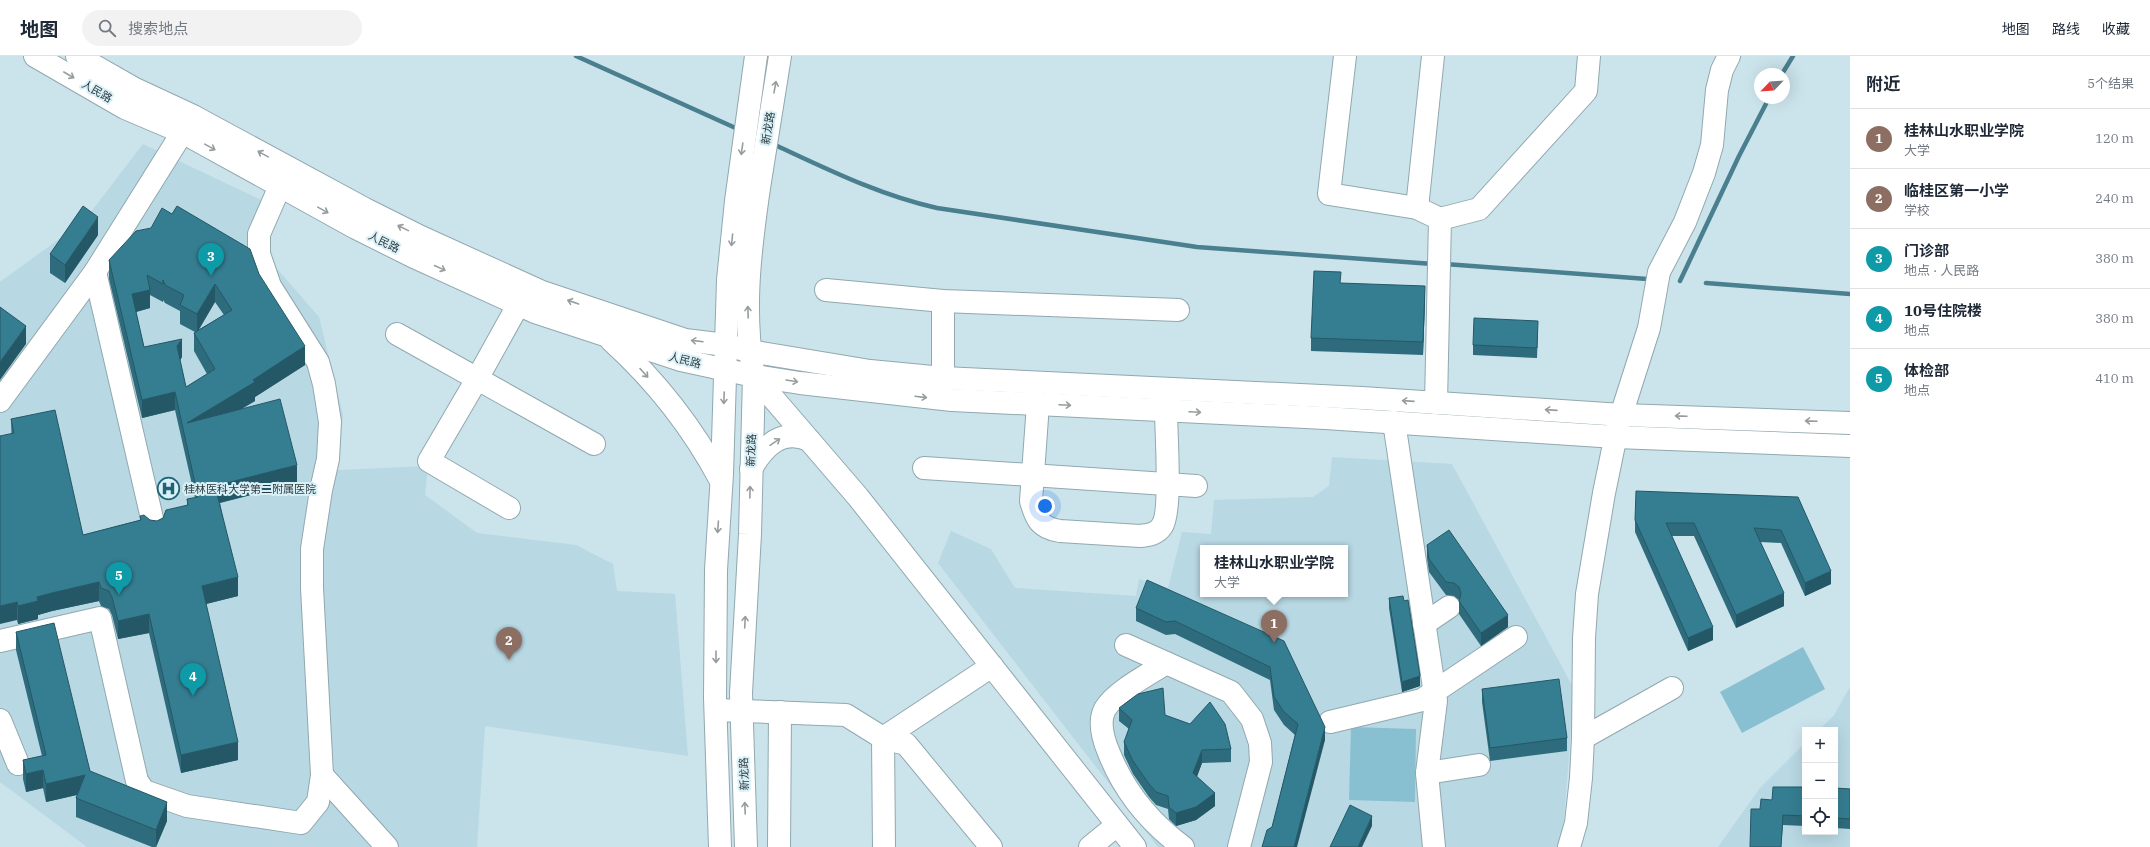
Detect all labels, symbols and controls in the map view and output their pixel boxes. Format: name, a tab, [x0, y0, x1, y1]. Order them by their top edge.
search box	[82, 10, 362, 46]
text: 地图	[20, 17, 58, 41]
icon: search	[96, 17, 118, 39]
text: 搜索地点	[128, 19, 188, 38]
text: 地图	[2002, 20, 2030, 38]
text: 路线	[2052, 20, 2080, 38]
text: 收藏	[2102, 20, 2130, 38]
north arrow	[1754, 68, 1790, 104]
one-way arrow	[63, 72, 75, 80]
text: 附近	[1866, 73, 1900, 95]
text: 5个结果	[2087, 75, 2134, 92]
street label: 人民路	[79, 77, 115, 105]
one-way arrow	[771, 81, 779, 94]
street label: 新龙路	[759, 111, 777, 145]
text: 桂林山水职业学院	[1904, 121, 2024, 140]
text: 1	[1875, 130, 1883, 147]
text: 120 m	[2095, 130, 2134, 147]
one-way arrow	[739, 142, 746, 155]
text: 大学	[1904, 142, 1930, 159]
one-way arrow	[203, 144, 215, 152]
one-way arrow	[257, 150, 269, 158]
text: 临桂区第一小学	[1904, 181, 2009, 200]
text: 2	[1875, 190, 1883, 207]
text: 240 m	[2095, 190, 2134, 207]
text: 学校	[1904, 202, 1930, 219]
one-way arrow	[317, 207, 329, 215]
one-way arrow	[397, 224, 409, 231]
street label: 人民路	[366, 228, 402, 256]
one-way arrow	[728, 233, 735, 246]
text: 门诊部	[1904, 241, 1949, 260]
pin: 3	[198, 243, 224, 276]
text: 3	[1875, 250, 1883, 267]
text: 380 m	[2095, 250, 2134, 267]
text: 地点 · 人民路	[1904, 262, 1979, 279]
one-way arrow	[433, 265, 445, 272]
one-way arrow	[568, 298, 580, 306]
text: 10号住院楼	[1904, 301, 1982, 320]
one-way arrow	[744, 306, 752, 319]
text: 4	[1875, 310, 1883, 327]
text: 380 m	[2095, 310, 2134, 327]
text: 地点	[1904, 322, 1930, 339]
one-way arrow	[691, 337, 704, 345]
street label: 人民路	[667, 349, 703, 371]
text: 体检部	[1904, 361, 1949, 380]
one-way arrow	[639, 367, 648, 378]
text: 5	[1875, 370, 1883, 387]
text: 410 m	[2095, 370, 2134, 387]
one-way arrow	[785, 378, 798, 386]
text: 地点	[1904, 382, 1930, 399]
one-way arrow	[721, 391, 728, 404]
one-way arrow	[915, 393, 928, 400]
one-way arrow	[1402, 397, 1415, 404]
one-way arrow	[1058, 402, 1071, 409]
one-way arrow	[1545, 407, 1558, 414]
one-way arrow	[1188, 408, 1201, 415]
one-way arrow	[1675, 413, 1688, 420]
one-way arrow	[1805, 417, 1818, 425]
street label: 新龙路	[743, 433, 759, 467]
one-way arrow	[769, 438, 780, 446]
hospital icon: 桂林医科大学第二附属医院	[155, 476, 181, 502]
place label: 桂林医科大学第二附属医院	[184, 482, 316, 496]
one-way arrow	[747, 486, 754, 499]
your location	[1035, 496, 1055, 516]
one-way arrow	[715, 520, 722, 533]
popup	[1200, 545, 1348, 597]
text: 桂林山水职业学院	[1214, 553, 1334, 572]
pin: 5	[106, 562, 132, 595]
text: 大学	[1214, 574, 1240, 591]
pin: 1	[1261, 610, 1287, 643]
one-way arrow	[741, 616, 748, 629]
pin: 2	[496, 627, 522, 660]
one-way arrow	[712, 650, 720, 663]
pin: 4	[180, 663, 206, 696]
map controls	[1802, 727, 1838, 835]
button: +	[1802, 727, 1838, 763]
street label: 新龙路	[736, 757, 752, 791]
button: −	[1802, 763, 1838, 799]
button: locate	[1802, 799, 1838, 835]
one-way arrow	[741, 802, 749, 815]

